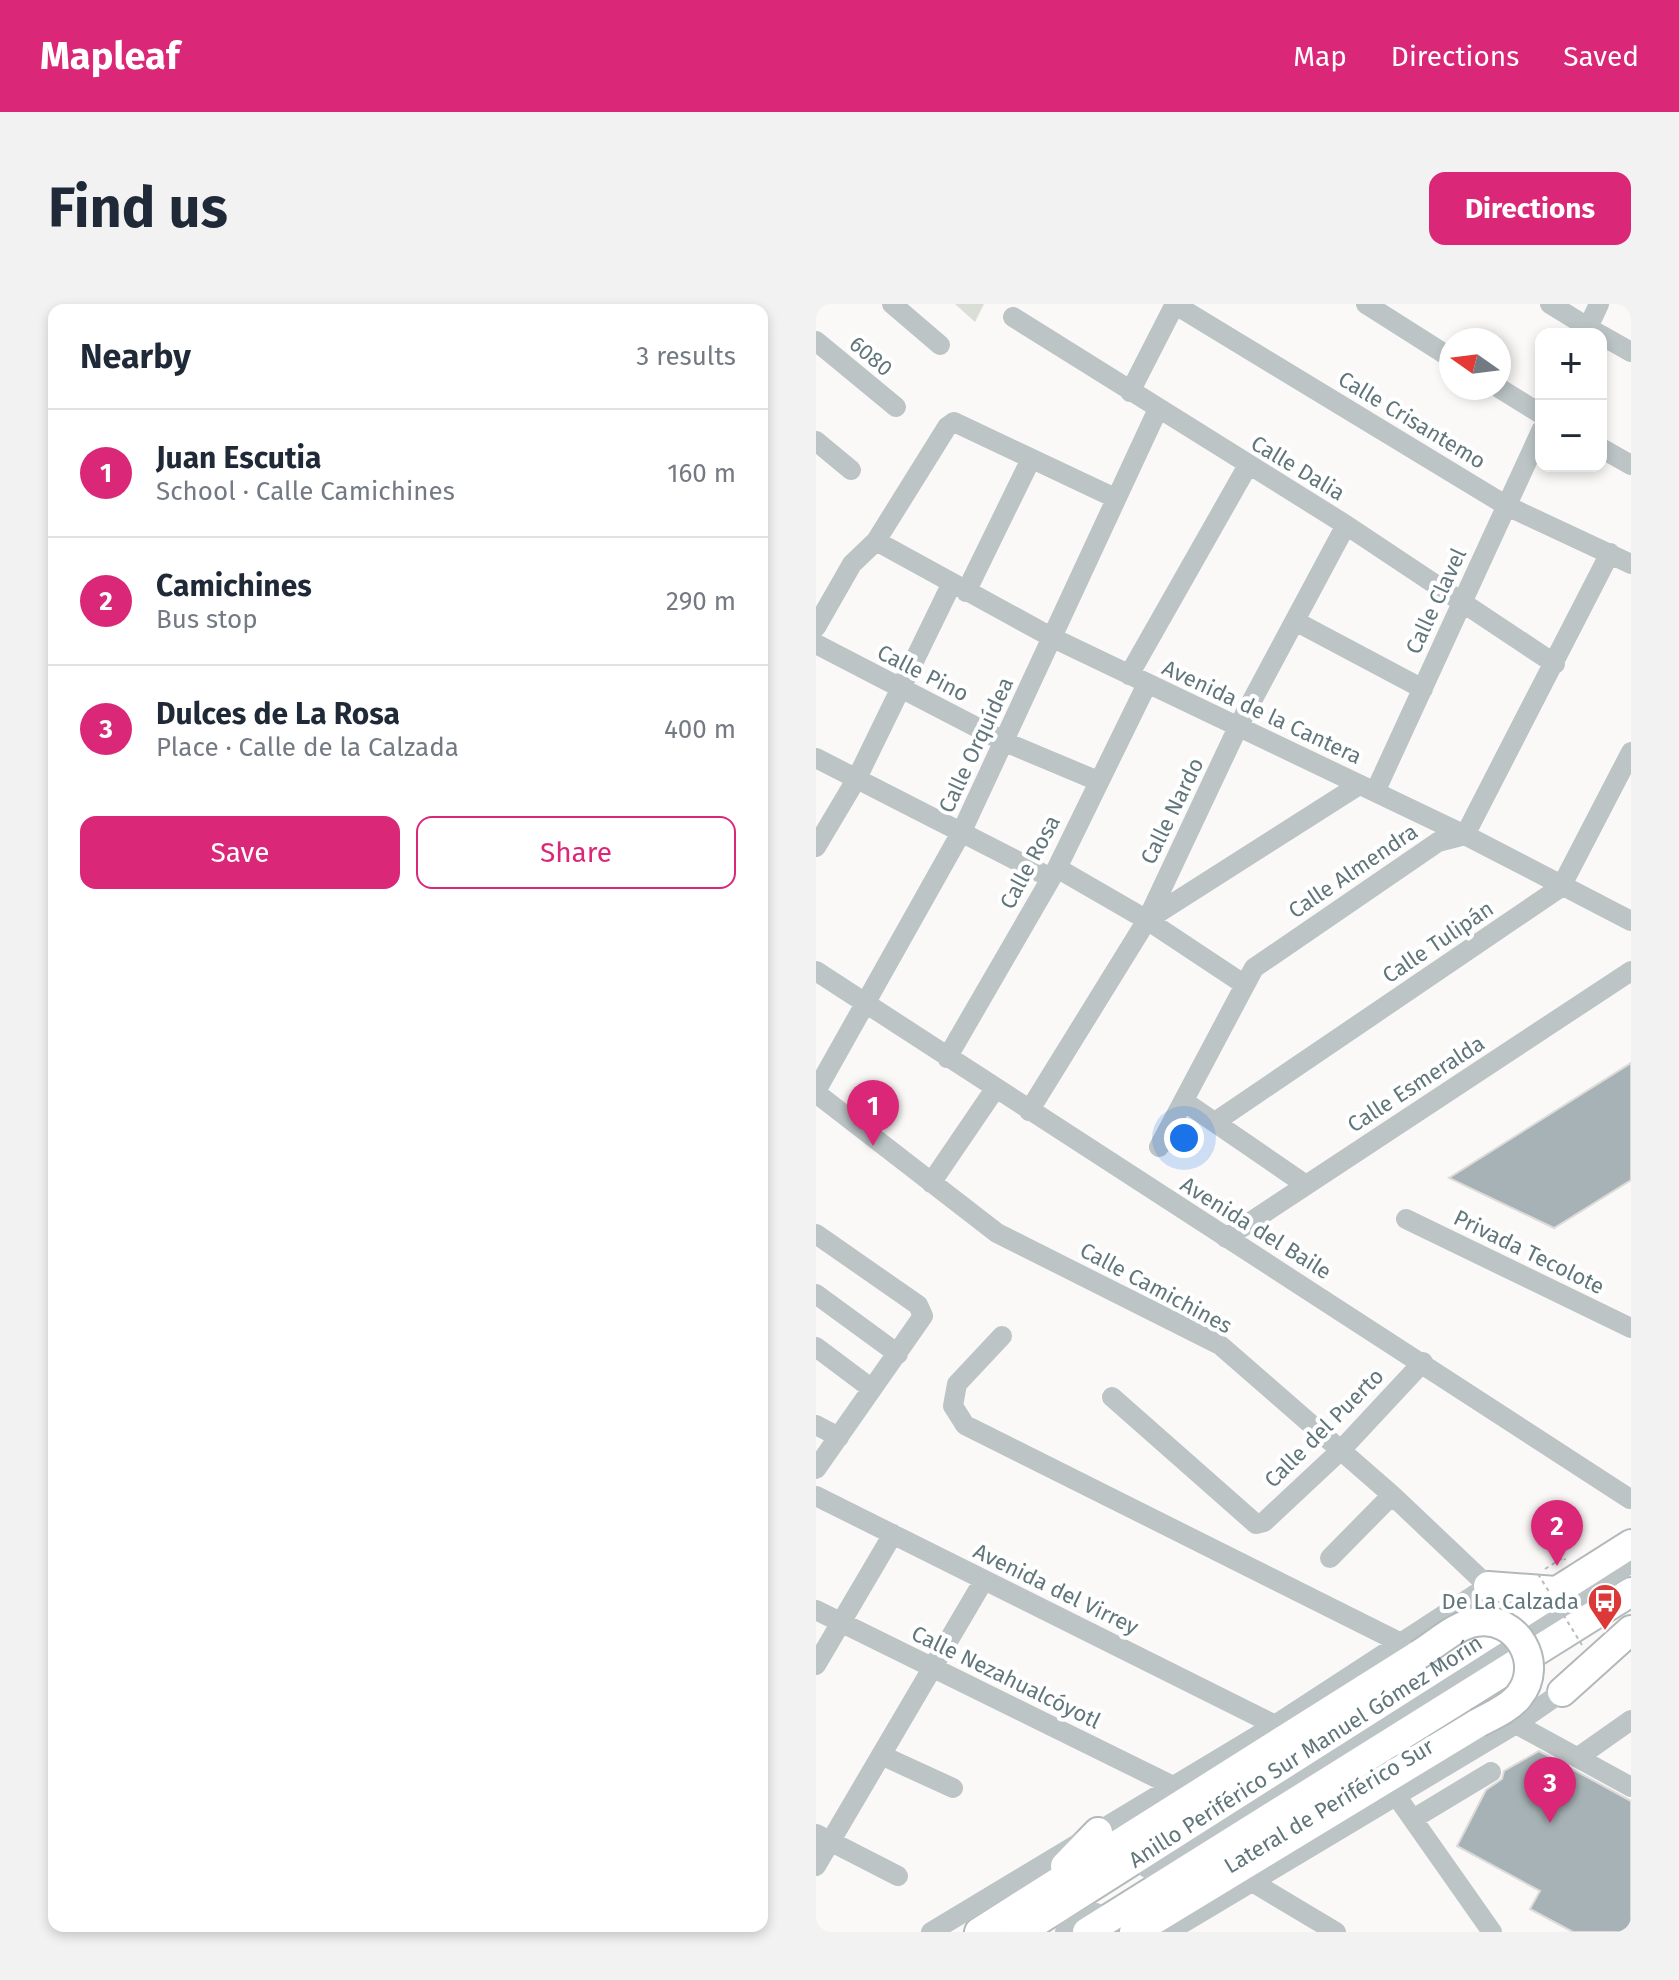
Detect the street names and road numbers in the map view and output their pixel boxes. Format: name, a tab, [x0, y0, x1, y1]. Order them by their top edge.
street label: 6080	[844, 330, 898, 382]
street label: Calle Crisantemo	[1333, 365, 1491, 475]
street label: Calle Dalia	[1246, 429, 1350, 507]
street label: Calle Clavel	[1400, 544, 1472, 658]
street label: Calle Pino	[873, 638, 973, 708]
street label: Avenida de la Cantera	[1158, 654, 1366, 770]
street label: Calle Orquídea	[933, 673, 1019, 817]
street label: Calle Nardo	[1135, 753, 1209, 869]
street label: Calle Rosa	[994, 810, 1066, 914]
street label: Calle Almendra	[1283, 818, 1423, 924]
street label: Calle Tulipán	[1377, 895, 1499, 989]
street label: Calle Esmeralda	[1342, 1030, 1490, 1138]
street label: Avenida del Baile	[1176, 1171, 1336, 1285]
street label: Privada Tecolote	[1449, 1204, 1609, 1300]
street label: Calle Camichines	[1075, 1237, 1237, 1339]
street label: Calle del Puerto	[1259, 1363, 1389, 1493]
street label: Avenida del Virrey	[969, 1537, 1143, 1641]
street label: Calle Nezahualcóyotl	[907, 1620, 1105, 1734]
street label: Anillo Periférico Sur Manuel Gómez Morín	[1124, 1629, 1487, 1873]
street label: Lateral de Periférico Sur	[1219, 1732, 1439, 1879]

